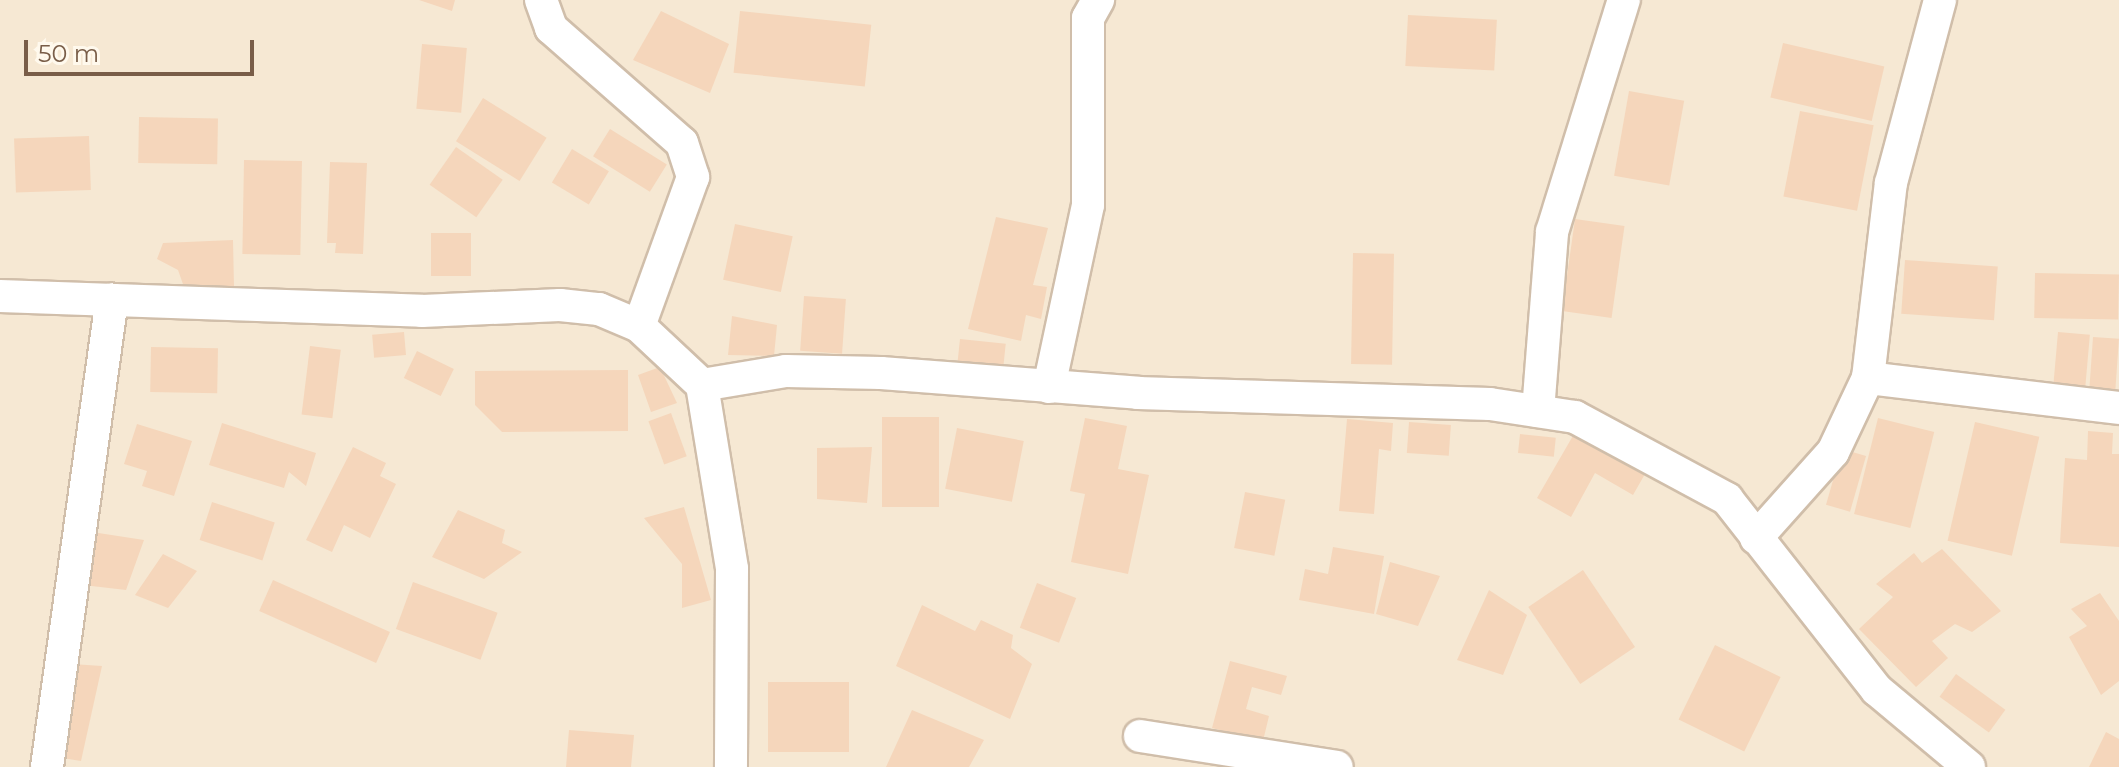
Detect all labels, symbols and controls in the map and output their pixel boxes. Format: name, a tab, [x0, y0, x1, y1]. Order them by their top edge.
scale bar	[28, 24, 258, 74]
text: 50 m	[38, 39, 99, 68]

